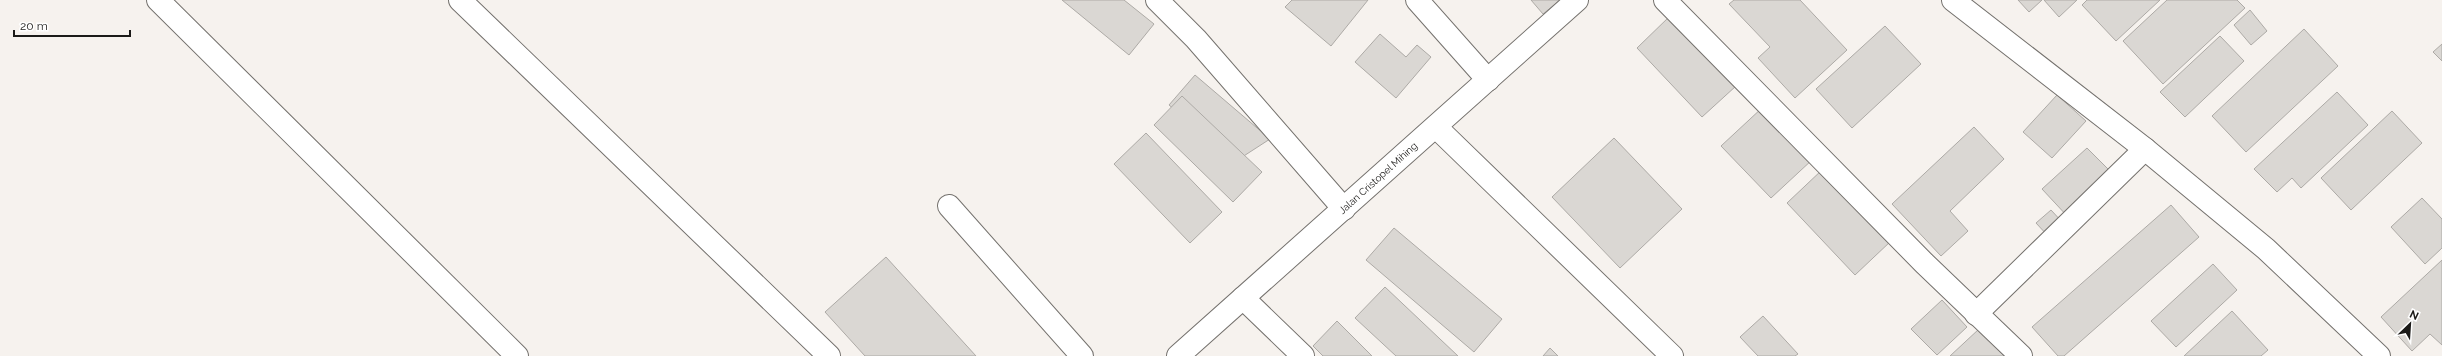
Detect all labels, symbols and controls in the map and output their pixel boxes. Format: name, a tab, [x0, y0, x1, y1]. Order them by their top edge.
scale bar	[14, 12, 130, 38]
text: 20 m	[20, 19, 48, 33]
street label: Jalan Cristopel Mihing	[1337, 140, 1419, 216]
north arrow	[2390, 304, 2430, 344]
text: N	[2407, 308, 2421, 323]

